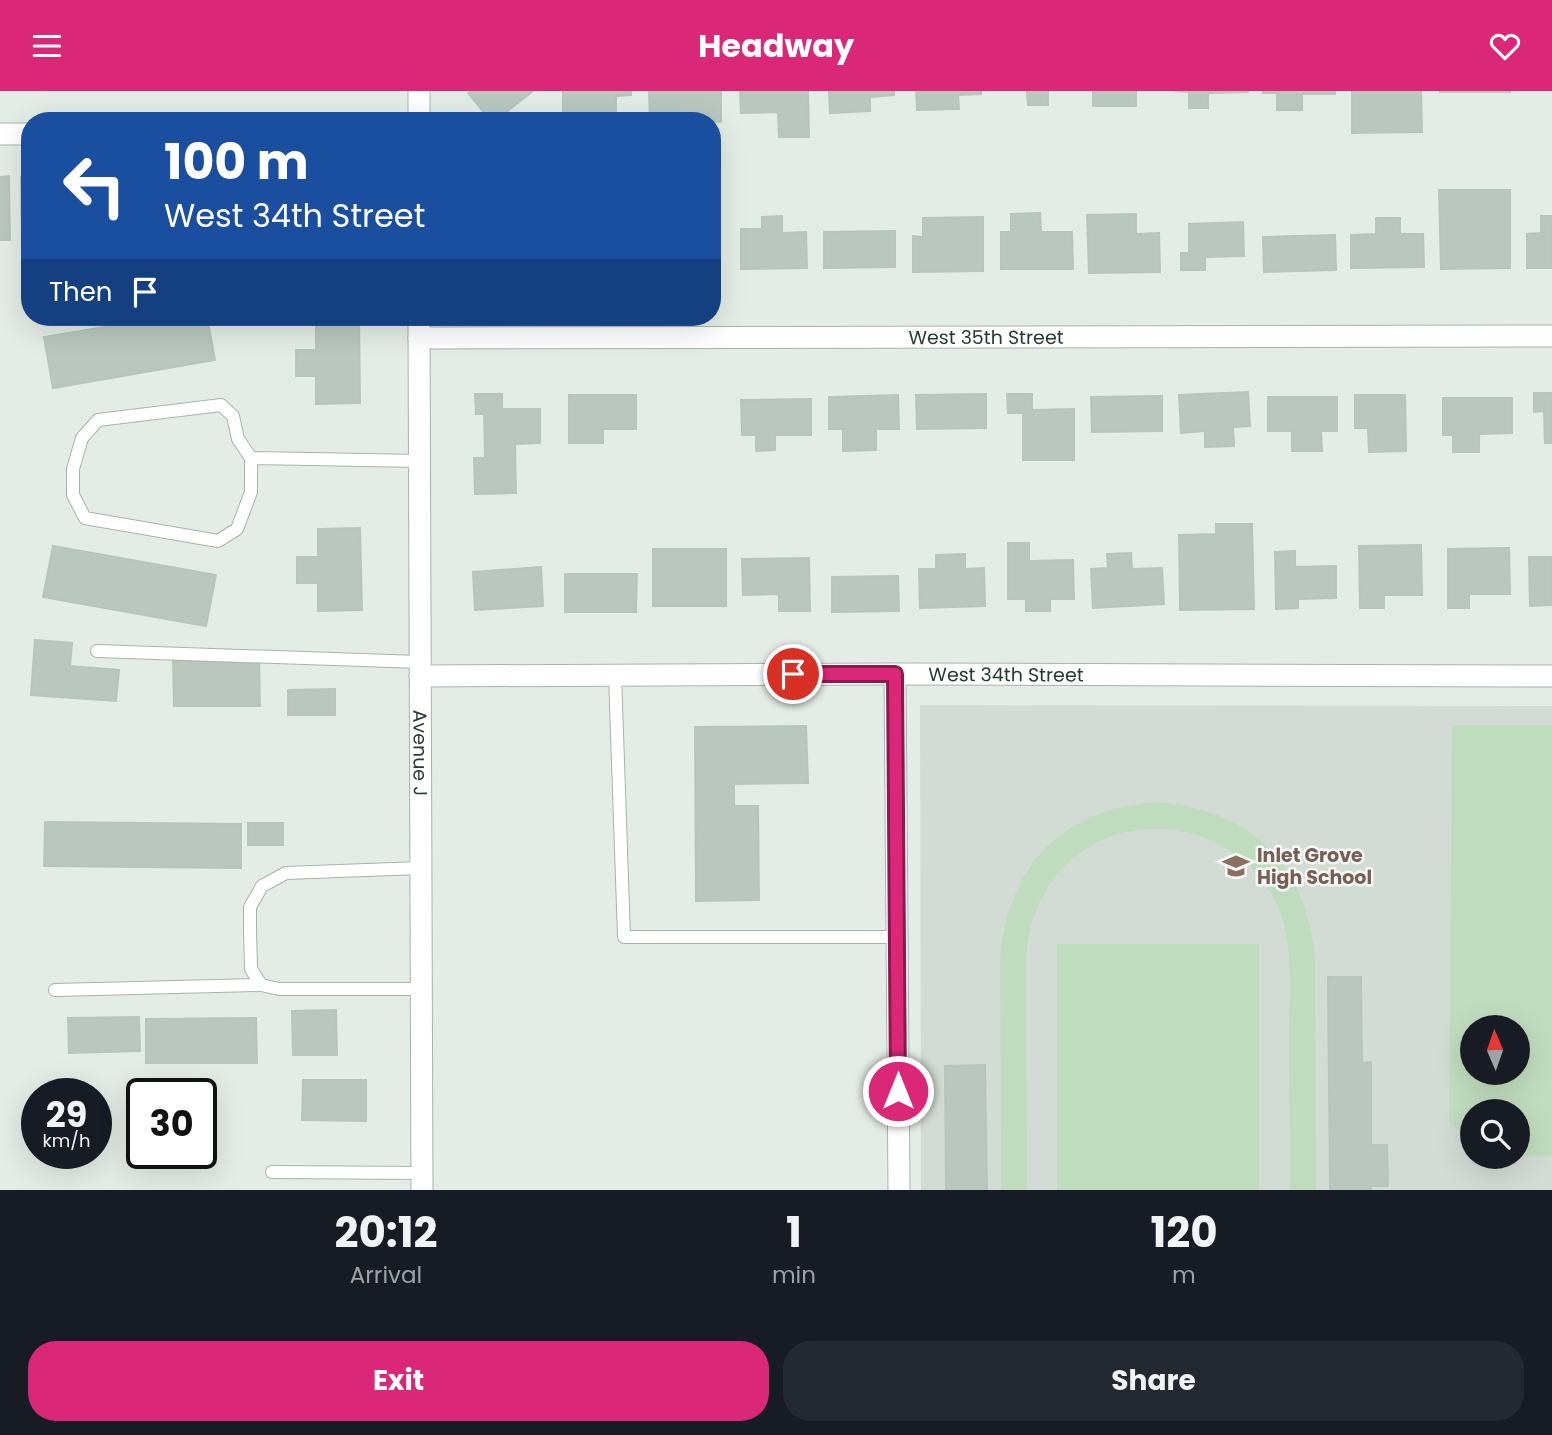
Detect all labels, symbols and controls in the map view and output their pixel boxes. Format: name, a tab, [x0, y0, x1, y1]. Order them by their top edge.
text: Headway	[698, 23, 854, 68]
icon: menu	[28, 27, 66, 65]
icon: heart	[1486, 27, 1524, 65]
text: 100 m	[164, 128, 309, 196]
icon: left	[49, 140, 140, 231]
text: West 34th Street	[164, 193, 425, 238]
icon: arrive	[126, 273, 164, 311]
text: Then	[49, 274, 112, 310]
street label: West 35th Street	[908, 324, 1064, 351]
pin	[763, 644, 823, 704]
icon: arrive	[774, 655, 812, 693]
street label: West 34th Street	[928, 661, 1084, 689]
street label: Avenue J	[406, 710, 434, 796]
place label: Inlet Grove High School	[1257, 842, 1372, 891]
school or university icon: Inlet Grove High School	[1221, 851, 1251, 881]
north arrow	[1460, 1015, 1530, 1085]
map controls	[1460, 1015, 1530, 1169]
position arrow	[861, 1054, 935, 1128]
speed limit sign: 30	[126, 1078, 217, 1169]
text: 29	[46, 1090, 87, 1139]
button: search	[1460, 1099, 1530, 1169]
text: km/h	[43, 1128, 90, 1153]
text: 20:12	[334, 1203, 437, 1262]
text: 1	[786, 1203, 802, 1262]
text: 120	[1150, 1203, 1218, 1262]
text: Arrival	[350, 1259, 422, 1291]
text: min	[772, 1259, 816, 1291]
text: m	[1172, 1259, 1196, 1291]
button: Exit	[28, 1341, 769, 1421]
button: Share	[783, 1341, 1524, 1421]

